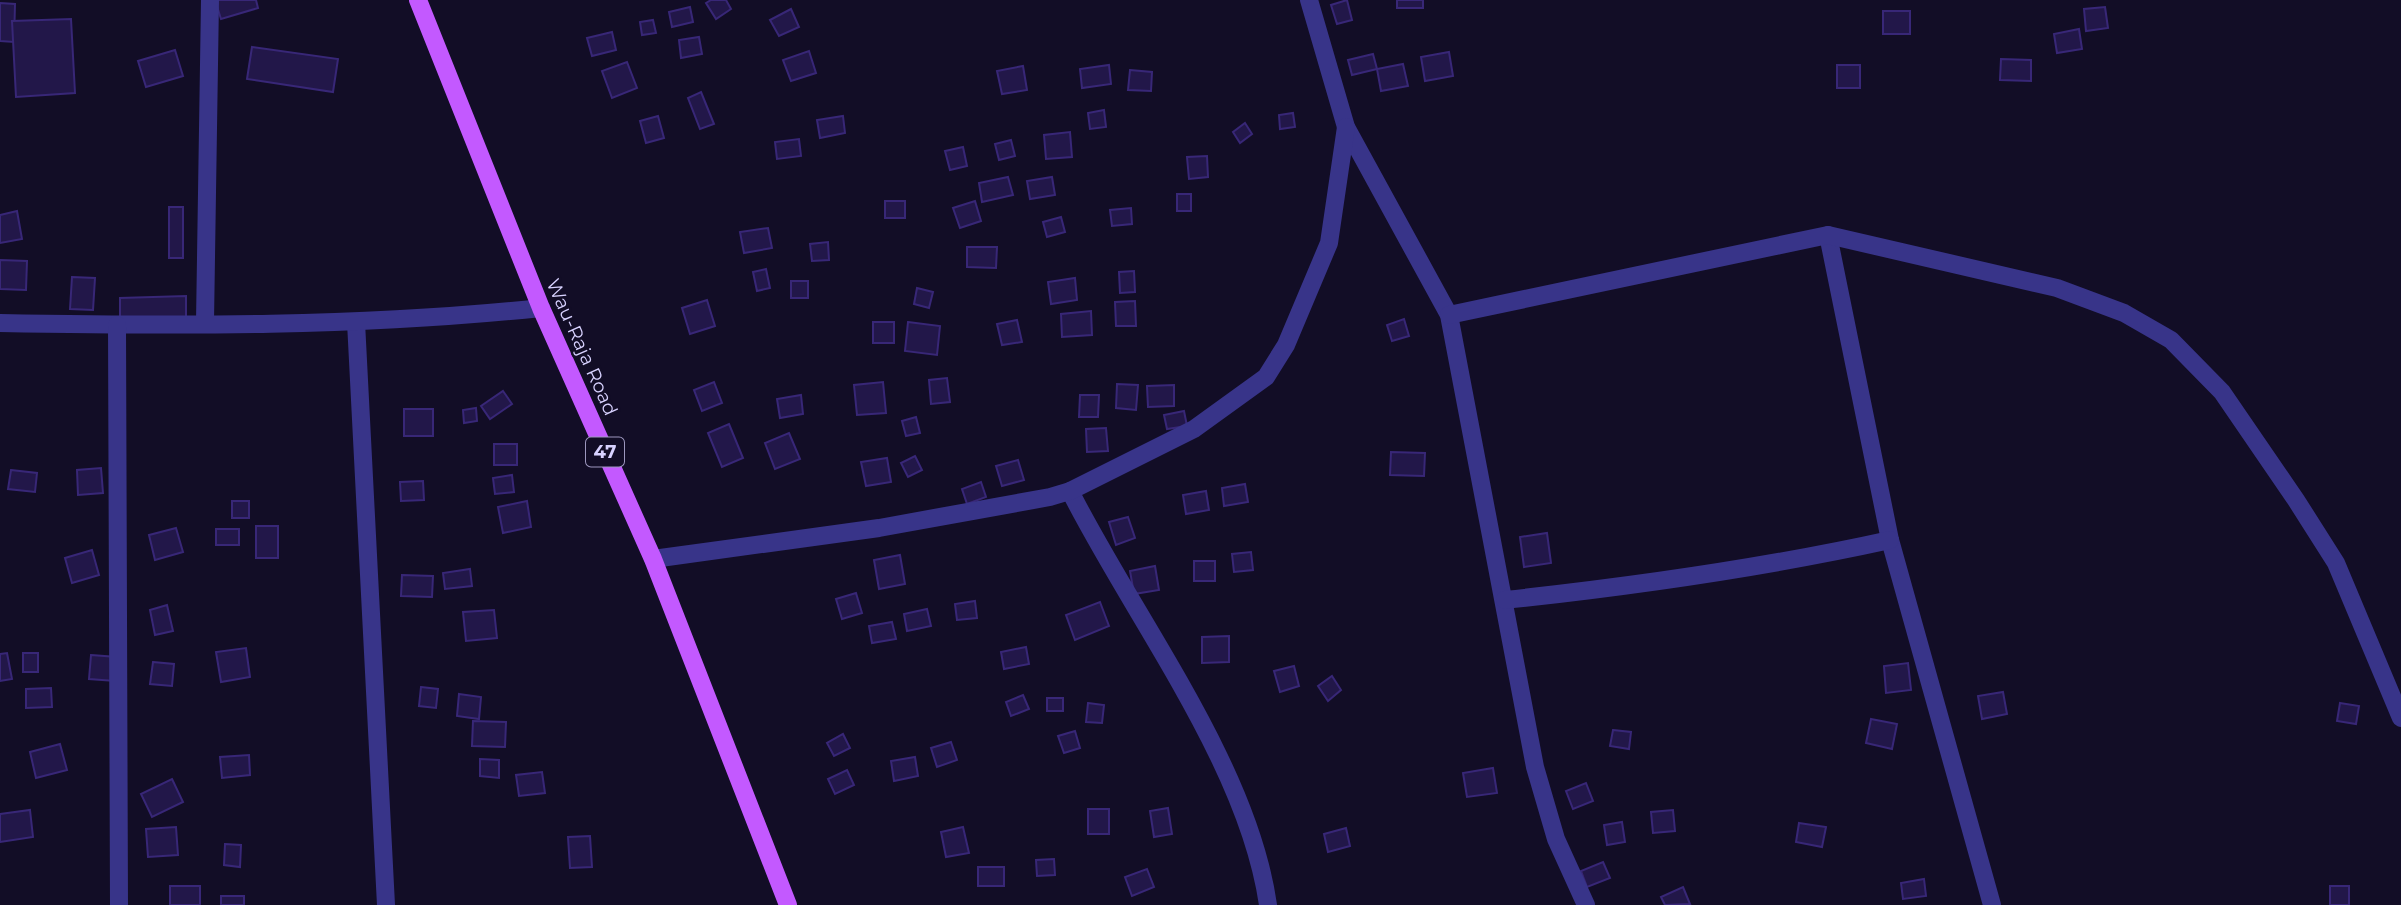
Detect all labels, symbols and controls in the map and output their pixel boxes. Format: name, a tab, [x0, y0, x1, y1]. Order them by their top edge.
street label: Wau-Raja Road	[542, 275, 622, 419]
road number: 47	[586, 438, 624, 466]

